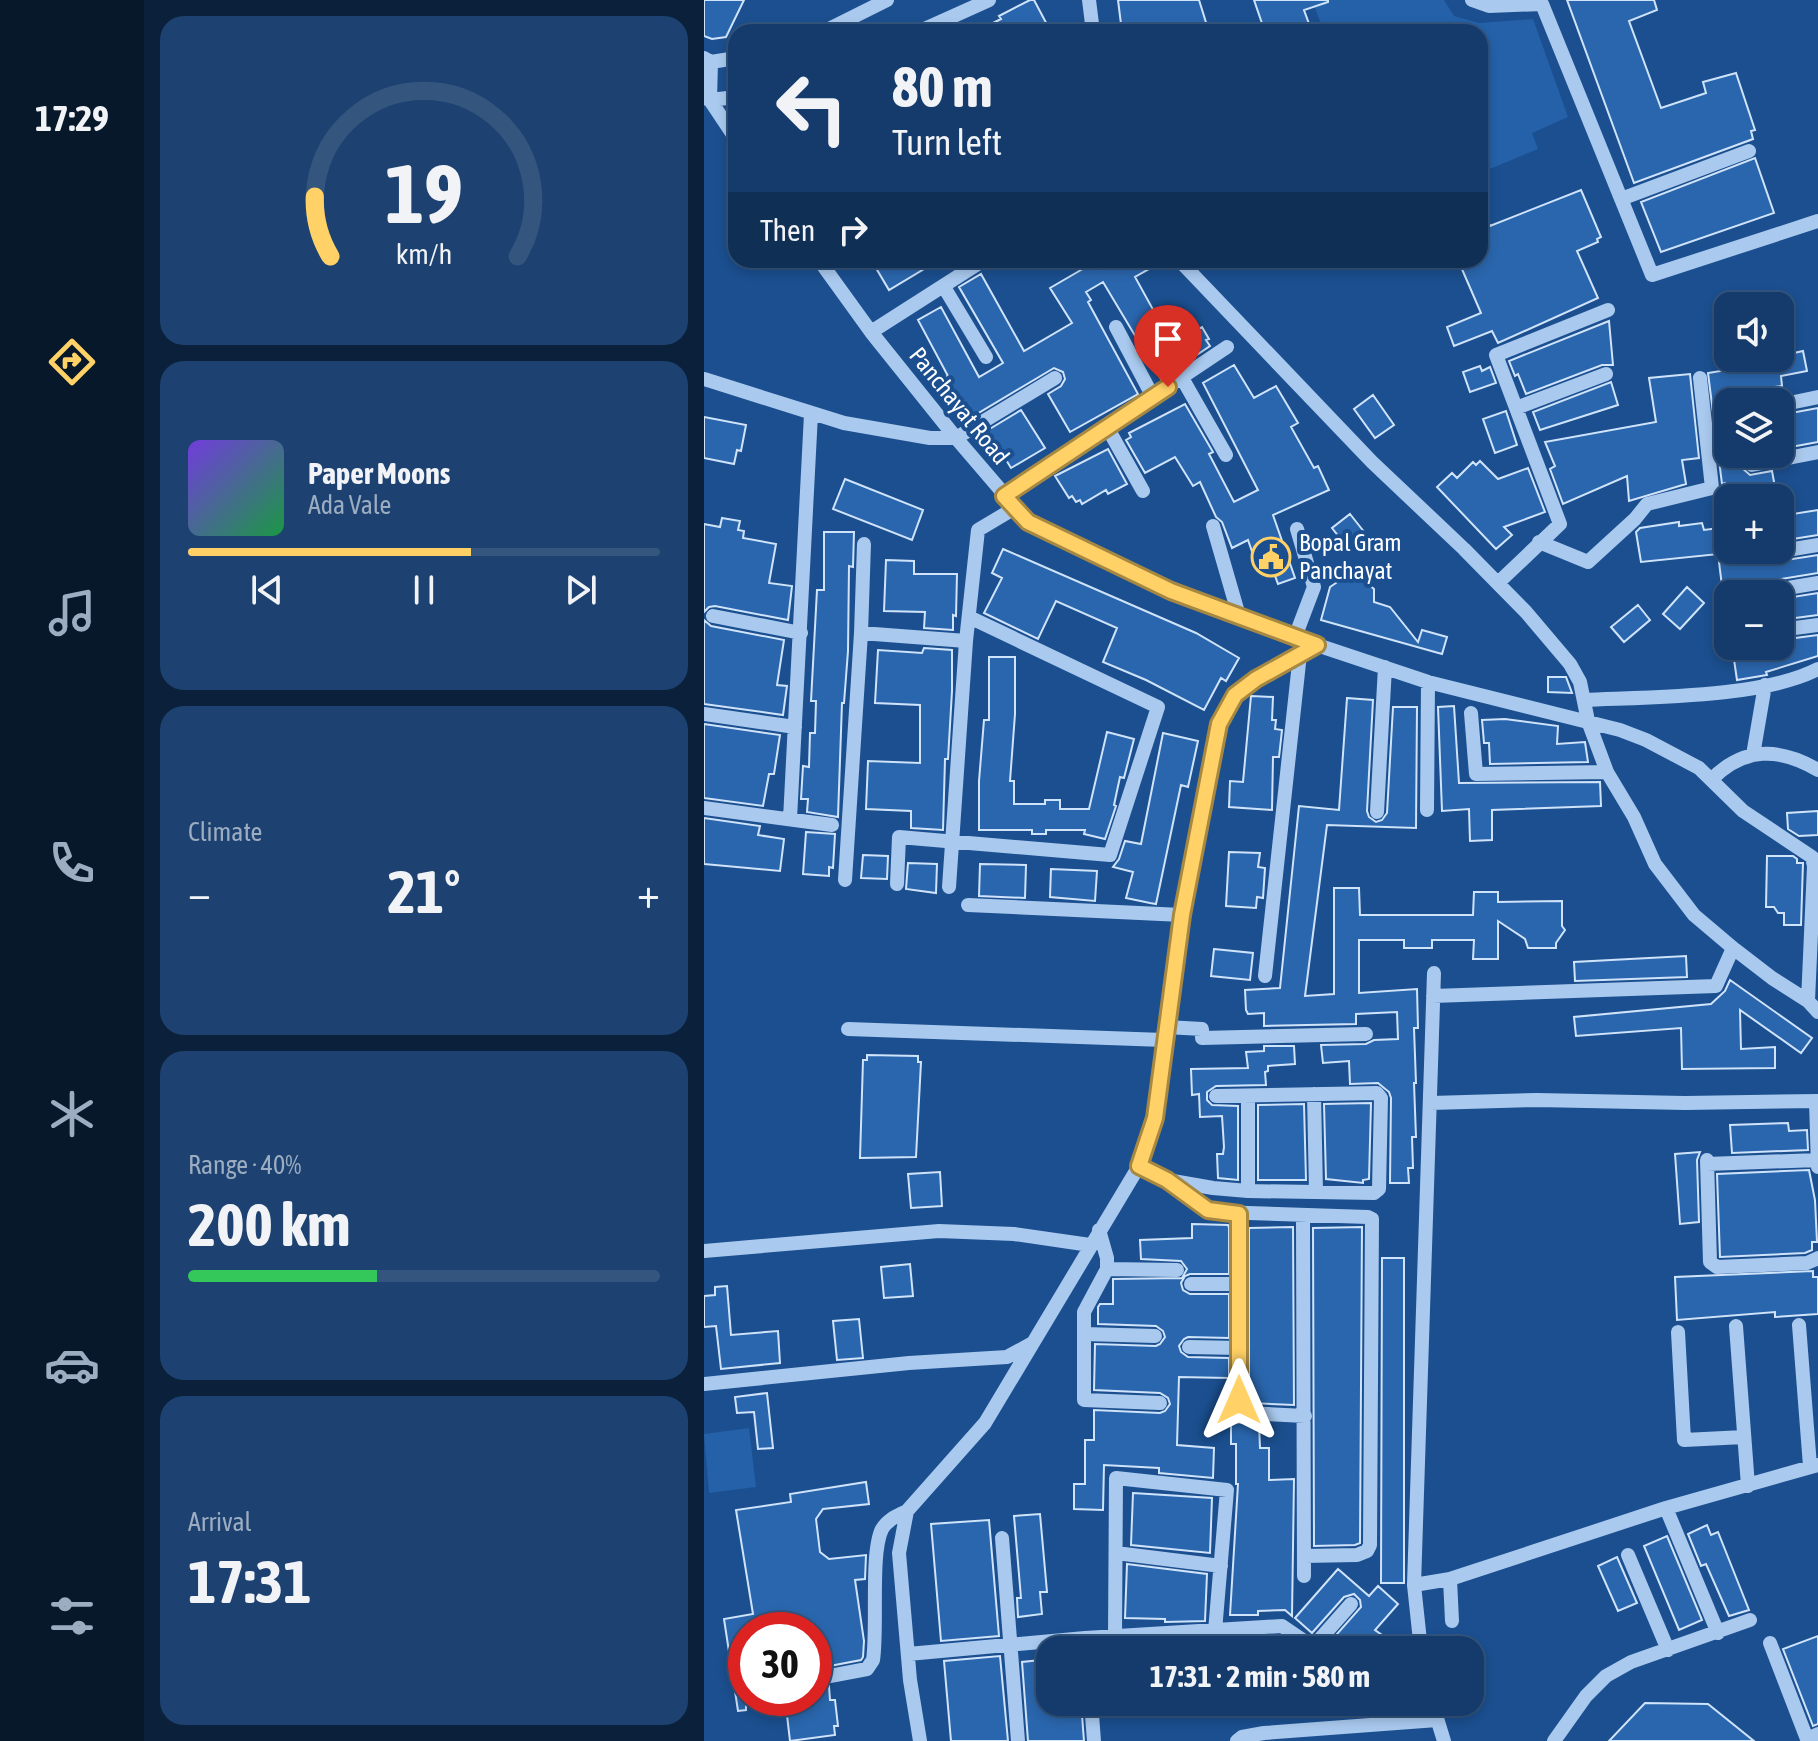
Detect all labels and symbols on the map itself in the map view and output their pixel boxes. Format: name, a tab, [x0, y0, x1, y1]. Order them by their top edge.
pin	[1134, 305, 1202, 387]
street label: Panchayat Road	[904, 342, 1015, 470]
place label: Bopal Gram Panchayat	[1299, 529, 1402, 584]
public building icon: Bopal Gram Panchayat	[1250, 536, 1292, 578]
position arrow	[1197, 1358, 1281, 1442]
speed limit sign: 30	[728, 1612, 832, 1716]

